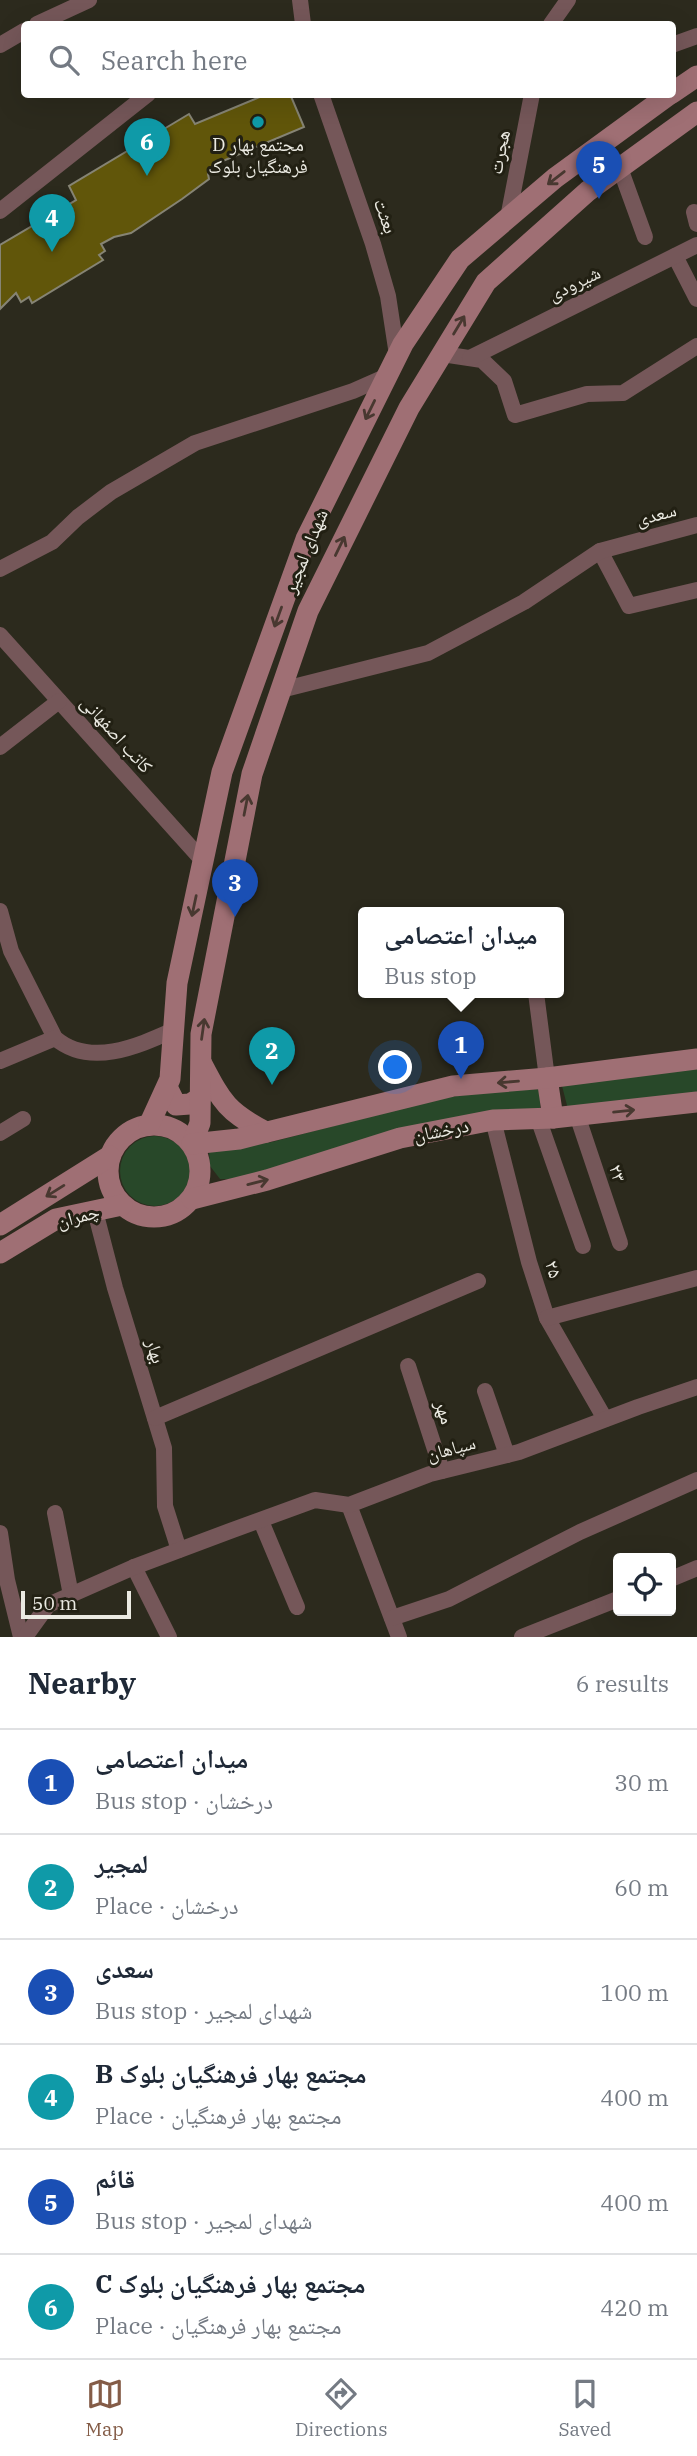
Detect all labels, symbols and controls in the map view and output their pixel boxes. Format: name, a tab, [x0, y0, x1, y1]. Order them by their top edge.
search box	[21, 21, 676, 98]
icon: search	[45, 41, 83, 79]
text: Search here	[101, 43, 247, 77]
marker: D مجتمع بهار فرهنگیان بلوک	[250, 114, 266, 130]
pin: 6	[124, 118, 170, 176]
street label: هجرت	[483, 128, 515, 176]
place label: D مجتمع بهار فرهنگیان بلوک	[208, 132, 308, 178]
pin: 5	[576, 141, 622, 199]
one-way arrow	[547, 171, 565, 186]
pin: 4	[29, 194, 75, 252]
street label: بعثت	[369, 195, 403, 237]
street label: شیرودی	[544, 260, 604, 306]
one-way arrow	[453, 315, 467, 335]
one-way arrow	[363, 399, 377, 420]
street label: سعدی	[633, 497, 679, 531]
street label: شهدای لمجیر	[277, 505, 333, 597]
one-way arrow	[333, 536, 347, 557]
one-way arrow	[271, 606, 283, 628]
street label: کاتب اصفهانی	[76, 690, 158, 778]
one-way arrow	[240, 795, 253, 817]
pin: 3	[212, 859, 258, 917]
one-way arrow	[186, 894, 200, 917]
popup	[358, 907, 564, 998]
text: میدان اعتصامی	[384, 917, 538, 951]
text: Bus stop	[384, 960, 477, 990]
one-way arrow	[197, 1018, 210, 1041]
pin: 1	[438, 1021, 484, 1079]
pin: 2	[249, 1027, 295, 1085]
your location	[378, 1050, 412, 1084]
one-way arrow	[497, 1076, 519, 1089]
one-way arrow	[612, 1104, 634, 1117]
street label: درخشان	[411, 1113, 471, 1147]
street label: ۲۳	[604, 1161, 632, 1185]
one-way arrow	[246, 1175, 269, 1188]
one-way arrow	[45, 1184, 65, 1198]
street label: چمران	[54, 1199, 102, 1233]
street label: ۲۵	[540, 1257, 568, 1281]
street label: بهار	[141, 1335, 171, 1366]
street label: مهر	[430, 1396, 460, 1427]
street label: سپاهان	[424, 1430, 478, 1466]
map controls	[613, 1553, 676, 1616]
button: locate	[613, 1553, 676, 1616]
scale bar	[21, 1588, 131, 1620]
text: 50 m	[32, 1591, 77, 1615]
text: Nearby	[28, 1663, 136, 1702]
text: 6 results	[576, 1668, 669, 1698]
text: میدان اعتصامی	[95, 1741, 248, 1775]
text: 1	[44, 1767, 58, 1797]
text: 30 m	[614, 1767, 669, 1797]
text: Bus stop · درخشان	[95, 1785, 273, 1815]
text: لمجیر	[95, 1846, 148, 1880]
text: 2	[44, 1872, 58, 1902]
text: 60 m	[614, 1872, 669, 1902]
text: Place · درخشان	[95, 1890, 239, 1920]
text: سعدی	[95, 1951, 154, 1985]
text: 3	[44, 1977, 58, 2007]
text: 100 m	[600, 1977, 669, 2007]
text: Bus stop · شهدای لمجیر	[95, 1995, 312, 2025]
text: B مجتمع بهار فرهنگیان بلوک	[95, 2056, 367, 2090]
text: 4	[44, 2082, 58, 2112]
text: 400 m	[600, 2082, 669, 2112]
text: Place · مجتمع بهار فرهنگیان	[95, 2100, 341, 2130]
text: قائم	[95, 2161, 135, 2195]
text: 5	[44, 2187, 58, 2217]
text: 400 m	[600, 2187, 669, 2217]
text: Bus stop · شهدای لمجیر	[95, 2205, 312, 2235]
text: C مجتمع بهار فرهنگیان بلوک	[95, 2266, 366, 2300]
text: 6	[44, 2292, 58, 2322]
text: 420 m	[600, 2292, 669, 2322]
text: Place · مجتمع بهار فرهنگیان	[95, 2310, 341, 2340]
tab: Map	[85, 2375, 124, 2441]
tab: Directions	[295, 2375, 388, 2441]
tab: Saved	[558, 2375, 612, 2441]

